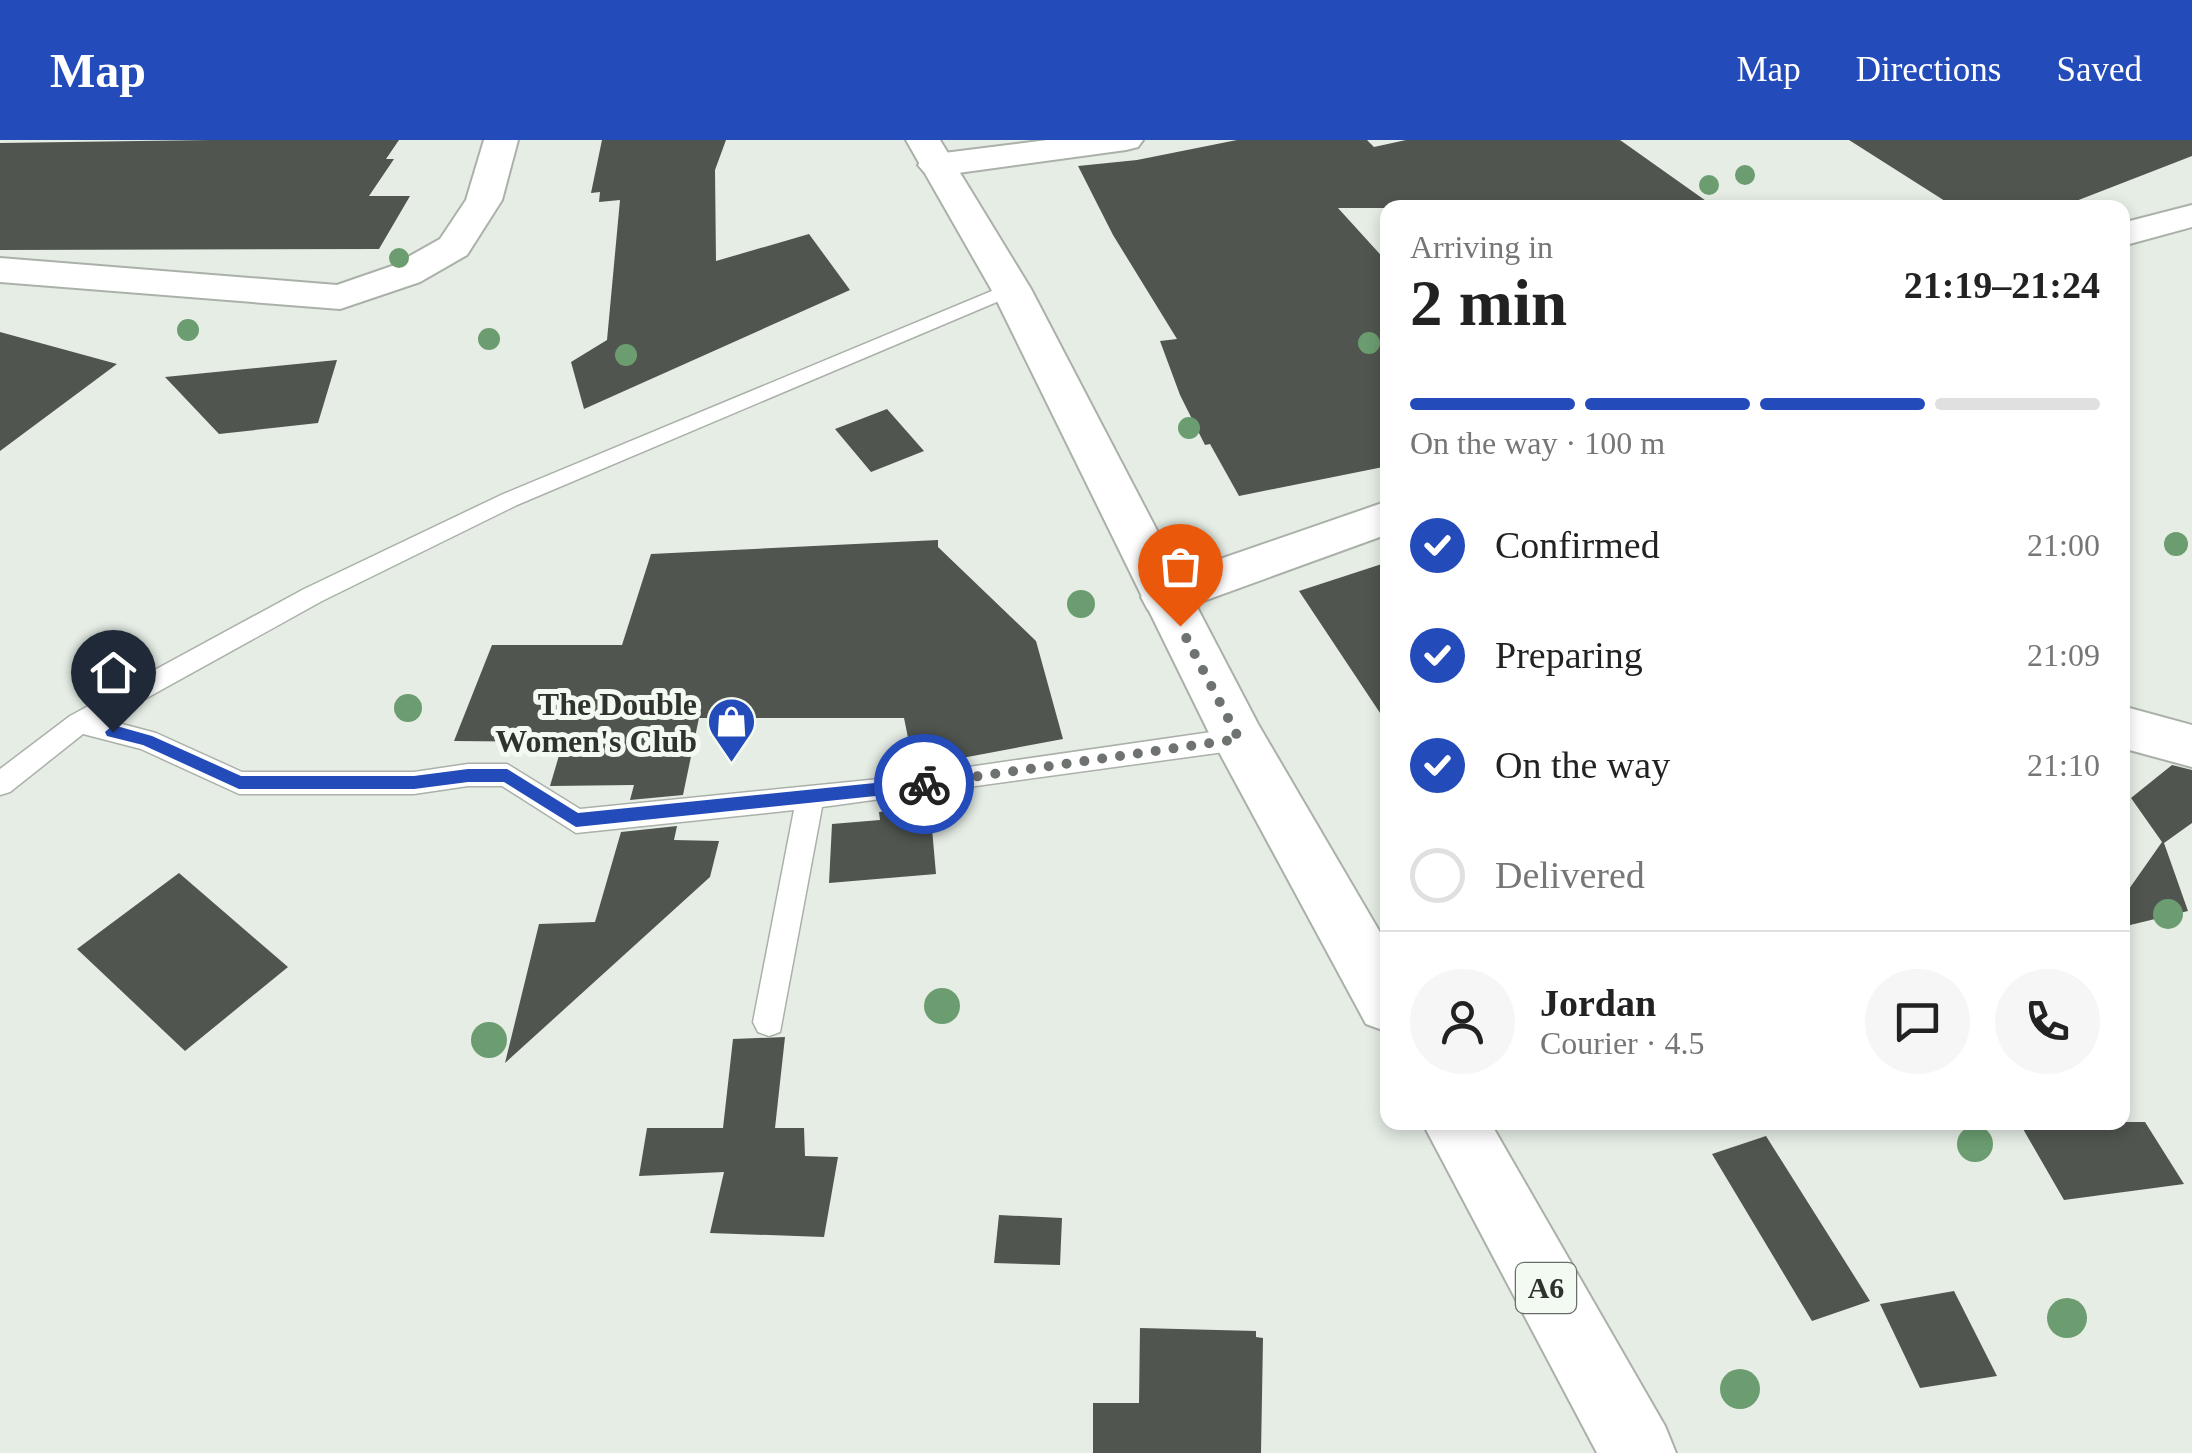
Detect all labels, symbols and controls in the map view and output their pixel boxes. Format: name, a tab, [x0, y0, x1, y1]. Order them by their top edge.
text: Map	[50, 44, 146, 97]
text: Map	[1737, 50, 1801, 89]
text: Directions	[1856, 50, 2001, 89]
text: Saved	[2056, 50, 2142, 89]
text: Arriving in	[1410, 229, 1553, 265]
text: 21:19–21:24	[1904, 264, 2100, 306]
text: 2 min	[1410, 267, 1567, 339]
text: On the way · 100 m	[1410, 425, 1665, 461]
icon: check	[1410, 518, 1465, 573]
pin	[1138, 524, 1223, 627]
text: Confirmed	[1495, 524, 1660, 566]
text: 21:00	[2027, 527, 2100, 563]
icon: bag	[1153, 539, 1208, 594]
icon: check	[1410, 628, 1465, 683]
pin	[71, 630, 156, 733]
text: Preparing	[1495, 634, 1643, 676]
text: 21:09	[2027, 637, 2100, 673]
icon: home	[86, 645, 141, 700]
place label: The Double Women's Club	[495, 686, 697, 759]
shop icon: The Double Women's Club	[706, 696, 758, 764]
courier	[874, 734, 974, 834]
icon: check	[1410, 738, 1465, 793]
text: On the way	[1495, 744, 1670, 786]
text: 21:10	[2027, 747, 2100, 783]
icon: bike	[897, 757, 952, 812]
text: Delivered	[1495, 854, 1645, 896]
button: person	[1410, 969, 1515, 1074]
button: chat	[1865, 969, 1970, 1074]
button: phone	[1995, 969, 2100, 1074]
text: Jordan	[1540, 982, 1656, 1024]
text: Courier · 4.5	[1540, 1025, 1704, 1061]
road number: A6	[1516, 1263, 1576, 1313]

